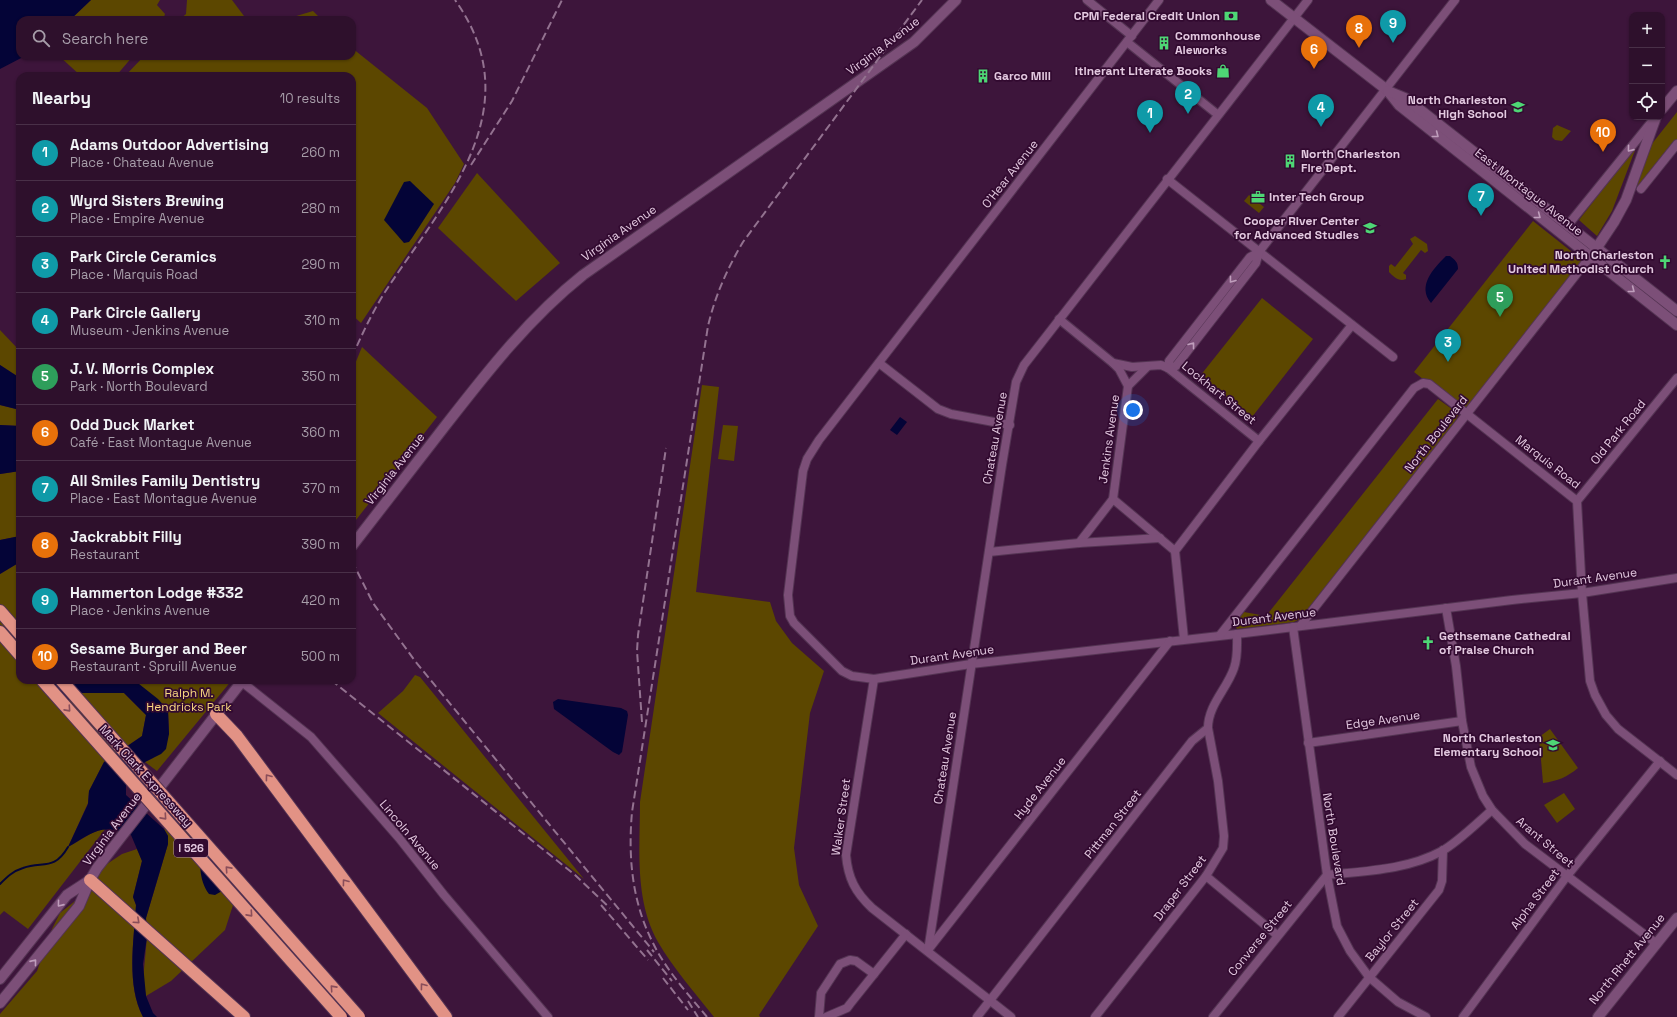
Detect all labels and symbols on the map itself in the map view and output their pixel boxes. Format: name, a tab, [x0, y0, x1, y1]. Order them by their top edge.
place label: CPM Federal Credit Union	[1074, 8, 1220, 24]
bank icon: CPM Federal Credit Union	[1223, 8, 1239, 24]
pin: 9	[1380, 10, 1406, 43]
street label: Virginia Avenue	[843, 13, 923, 79]
pin: 8	[1346, 15, 1372, 48]
place label: Commonhouse Aleworks	[1175, 28, 1261, 58]
building icon: Commonhouse Aleworks	[1156, 35, 1172, 51]
pin: 6	[1301, 36, 1327, 69]
place label: Itinerant Literate Books	[1075, 63, 1212, 79]
shop icon: Itinerant Literate Books	[1215, 63, 1231, 79]
building icon: Garco Mill	[975, 68, 991, 84]
place label: Garco Mill	[994, 68, 1051, 84]
pin: 2	[1175, 81, 1201, 114]
place label: North Charleston High School	[1408, 92, 1507, 122]
pin: 4	[1308, 94, 1334, 127]
school or university icon: North Charleston High School	[1510, 99, 1526, 115]
pin: 1	[1137, 100, 1163, 133]
pin: 10	[1590, 119, 1616, 152]
one-way arrow	[1432, 130, 1439, 137]
street label: O'Hear Avenue	[978, 137, 1042, 211]
one-way arrow	[1628, 144, 1635, 151]
street label: East Montague Avenue	[1472, 145, 1586, 239]
place label: North Charleston Fire Dept.	[1301, 146, 1400, 176]
building icon: North Charleston Fire Dept.	[1282, 153, 1298, 169]
pin: 7	[1468, 183, 1494, 216]
office icon: Inter Tech Group	[1250, 189, 1266, 205]
place label: Inter Tech Group	[1269, 189, 1365, 205]
street label: Virginia Avenue	[578, 201, 660, 265]
one-way arrow	[1533, 211, 1540, 218]
place label: Cooper River Center for Advanced Studies	[1234, 213, 1359, 243]
school or university icon: Cooper River Center for Advanced Studies	[1362, 220, 1378, 236]
place label: North Charleston United Methodist Church	[1508, 247, 1654, 277]
church icon: North Charleston United Methodist Church	[1657, 254, 1673, 270]
one-way arrow	[1230, 276, 1237, 283]
pin: 5	[1487, 284, 1513, 317]
one-way arrow	[1627, 285, 1634, 292]
pin: 3	[1435, 329, 1461, 362]
one-way arrow	[1188, 342, 1195, 349]
street label: Lockhart Street	[1178, 358, 1260, 428]
street label: Chateau Avenue	[979, 391, 1011, 485]
street label: North Boulevard	[1401, 392, 1471, 476]
street label: Jenkins Avenue	[1095, 393, 1123, 485]
street label: Old Park Road	[1587, 396, 1649, 468]
your location	[1123, 400, 1143, 420]
street label: Virginia Avenue	[362, 429, 428, 509]
street label: Marquis Road	[1512, 432, 1584, 492]
street label: Durant Avenue	[1552, 564, 1638, 592]
street label: Durant Avenue	[1231, 604, 1317, 630]
place label: Gethsemane Cathedral of Praise Church	[1439, 628, 1571, 658]
church icon: Gethsemane Cathedral of Praise Church	[1420, 635, 1436, 651]
street label: Durant Avenue	[909, 641, 995, 669]
park label: Ralph M. Hendricks Park	[146, 685, 232, 715]
one-way arrow	[63, 704, 71, 712]
street label: Edge Avenue	[1345, 707, 1421, 733]
street label: Chateau Avenue	[930, 711, 960, 805]
street label: Mark Clark Expressway	[96, 722, 196, 830]
place label: North Charleston Elementary School	[1434, 730, 1542, 760]
school or university icon: North Charleston Elementary School	[1545, 737, 1561, 753]
street label: Hyde Avenue	[1010, 753, 1070, 823]
one-way arrow	[265, 775, 272, 782]
street label: Walker Street	[828, 777, 854, 857]
street label: Pittman Street	[1081, 786, 1145, 862]
street label: Virginia Avenue	[79, 789, 145, 869]
street label: North Boulevard	[1319, 792, 1349, 886]
street label: Lincoln Avenue	[376, 797, 444, 873]
one-way arrow	[159, 812, 166, 820]
street label: Arant Street	[1513, 813, 1577, 871]
road number: I 526	[174, 839, 208, 857]
street label: Draper Street	[1150, 852, 1210, 924]
street label: Alpha Street	[1507, 865, 1563, 933]
one-way arrow	[226, 867, 233, 874]
one-way arrow	[343, 879, 350, 886]
street label: Baylor Street	[1362, 895, 1422, 965]
street label: Converse Street	[1224, 897, 1296, 979]
one-way arrow	[58, 900, 65, 907]
one-way arrow	[245, 910, 252, 917]
street label: North Rhett Avenue	[1585, 910, 1669, 1008]
one-way arrow	[133, 917, 140, 924]
one-way arrow	[29, 960, 36, 967]
one-way arrow	[421, 983, 428, 990]
one-way arrow	[330, 985, 338, 993]

